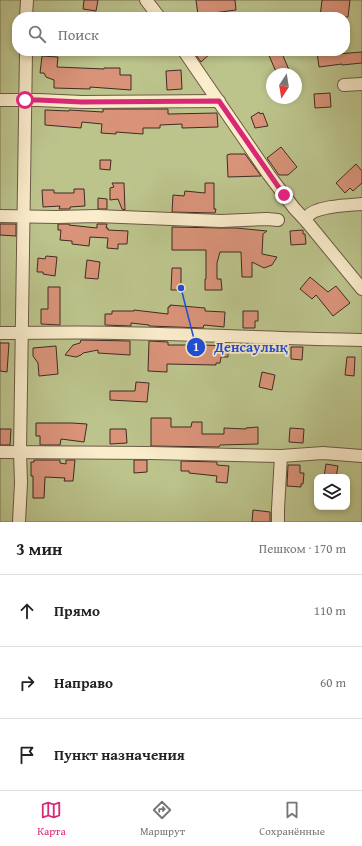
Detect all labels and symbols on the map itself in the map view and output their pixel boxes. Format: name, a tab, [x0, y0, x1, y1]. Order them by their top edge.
north arrow	[266, 68, 302, 104]
route start	[16, 91, 34, 109]
route end	[275, 186, 293, 204]
callout: Денсаулық	[186, 334, 295, 360]
text: Денсаулық	[213, 337, 289, 357]
text: 1	[193, 338, 199, 355]

